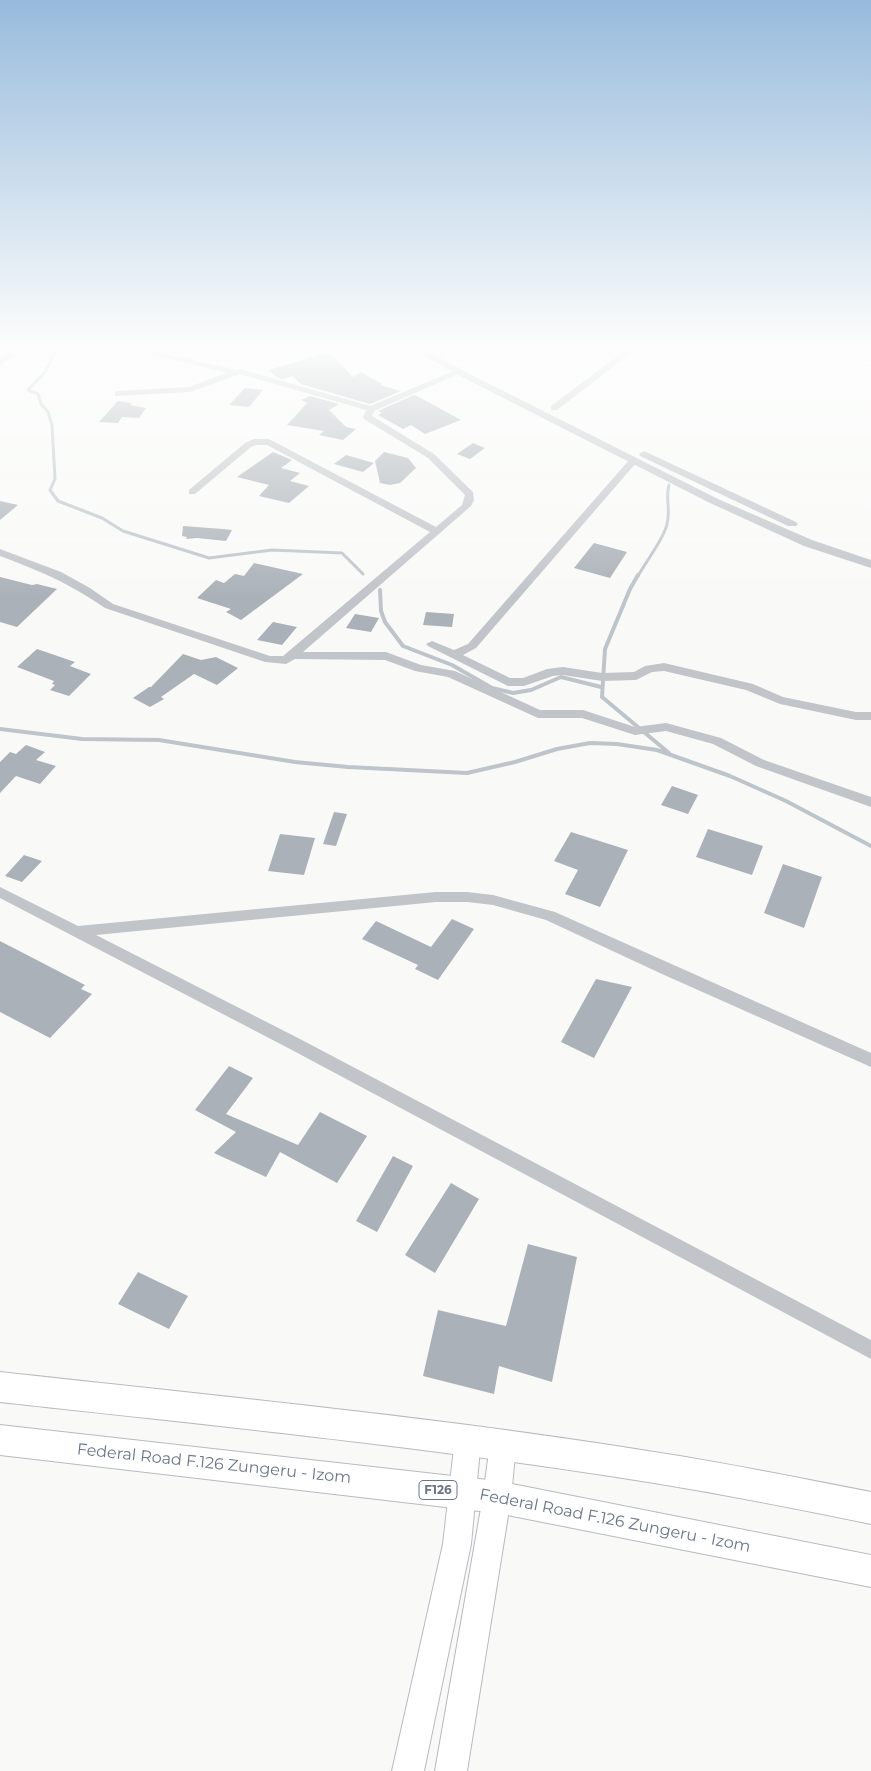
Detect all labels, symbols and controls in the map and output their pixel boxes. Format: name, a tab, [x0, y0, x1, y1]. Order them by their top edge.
street label: Federal Road F.126 Zungeru - Izom	[76, 1440, 352, 1488]
road number: F126	[419, 1480, 457, 1500]
street label: Federal Road F.126 Zungeru - Izom	[478, 1485, 752, 1557]

